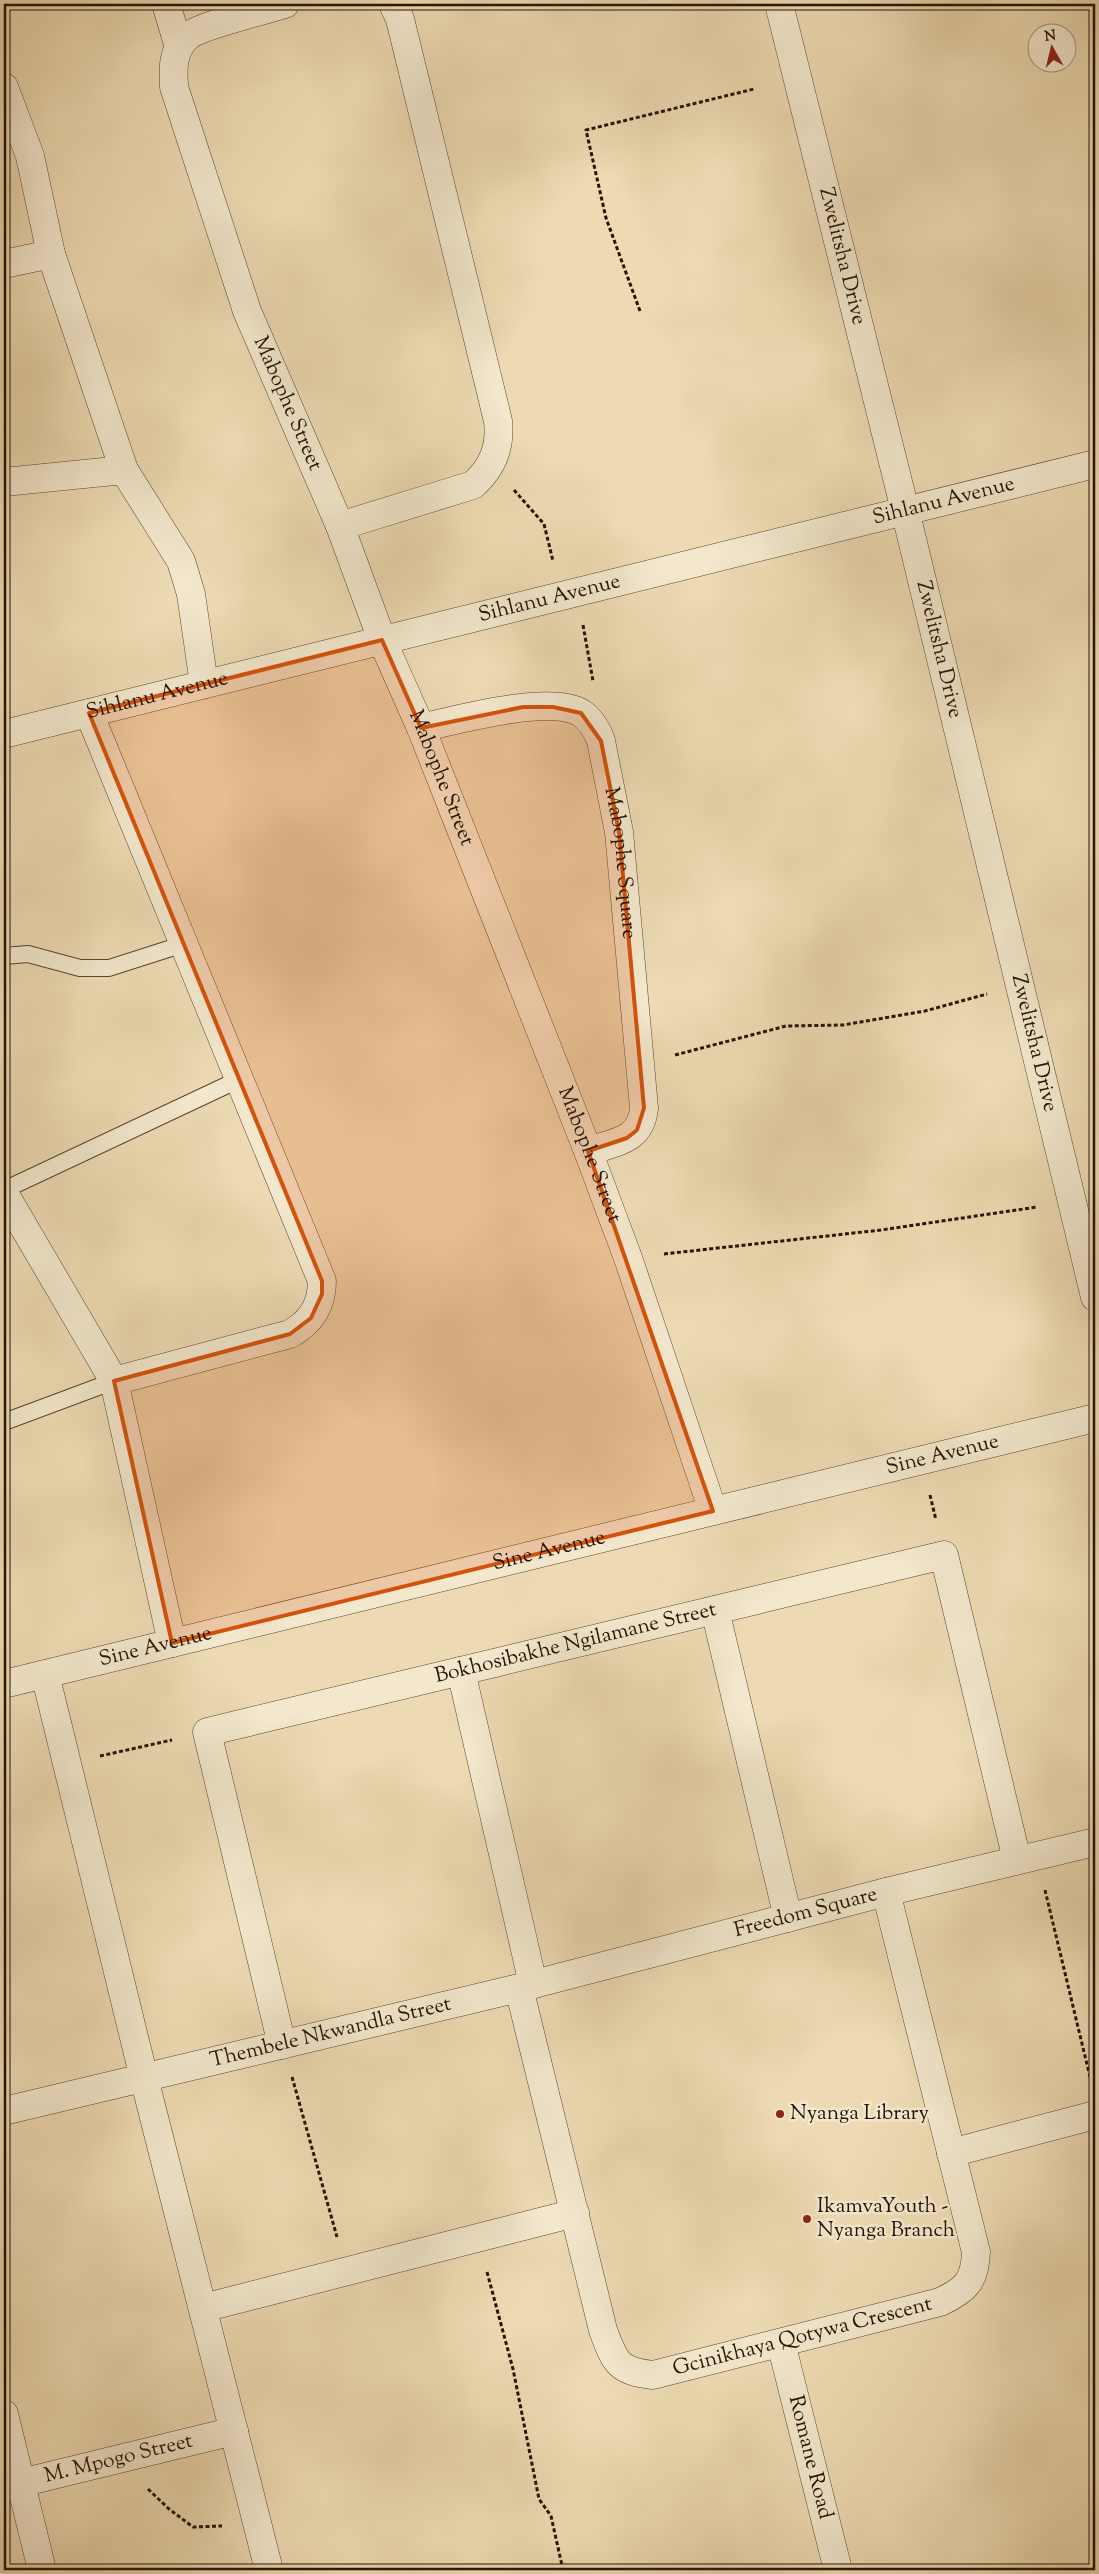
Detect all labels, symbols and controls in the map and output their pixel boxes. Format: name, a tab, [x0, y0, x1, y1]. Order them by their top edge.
north arrow	[1026, 22, 1076, 72]
text: N	[1044, 26, 1057, 48]
street label: Zwelitsha Drive	[810, 184, 873, 328]
street label: Mabophe Street	[245, 332, 329, 476]
street label: Sihlanu Avenue	[869, 469, 1018, 533]
street label: Sihlanu Avenue	[475, 567, 624, 631]
street label: Zwelitsha Drive	[908, 578, 970, 721]
street label: Sihlanu Avenue	[83, 664, 232, 728]
street label: Mabophe Street	[400, 706, 481, 851]
street label: Mabophe Square	[596, 785, 644, 940]
street label: Zwelitsha Drive	[1003, 971, 1065, 1115]
street label: Mabophe Street	[549, 1083, 629, 1228]
street label: Sine Avenue	[883, 1427, 1002, 1483]
street label: Sine Avenue	[490, 1523, 609, 1579]
street label: Bokhosibakhe Ngilamane Street	[432, 1595, 720, 1692]
street label: Sine Avenue	[96, 1619, 215, 1675]
street label: Freedom Square	[731, 1880, 881, 1946]
street label: Thembele Nkwandla Street	[207, 1990, 454, 2076]
place label: Nyanga Library	[790, 2099, 929, 2129]
marker: Nyanga Library	[774, 2108, 786, 2120]
place label: IkamvaYouth - Nyanga Branch	[817, 2192, 955, 2246]
marker: IkamvaYouth - Nyanga Branch	[801, 2213, 813, 2225]
street label: Gcinikhaya Qotywa Crescent	[670, 2290, 935, 2384]
street label: Romane Road	[780, 2392, 840, 2523]
street label: M. Mpogo Street	[41, 2427, 196, 2492]

